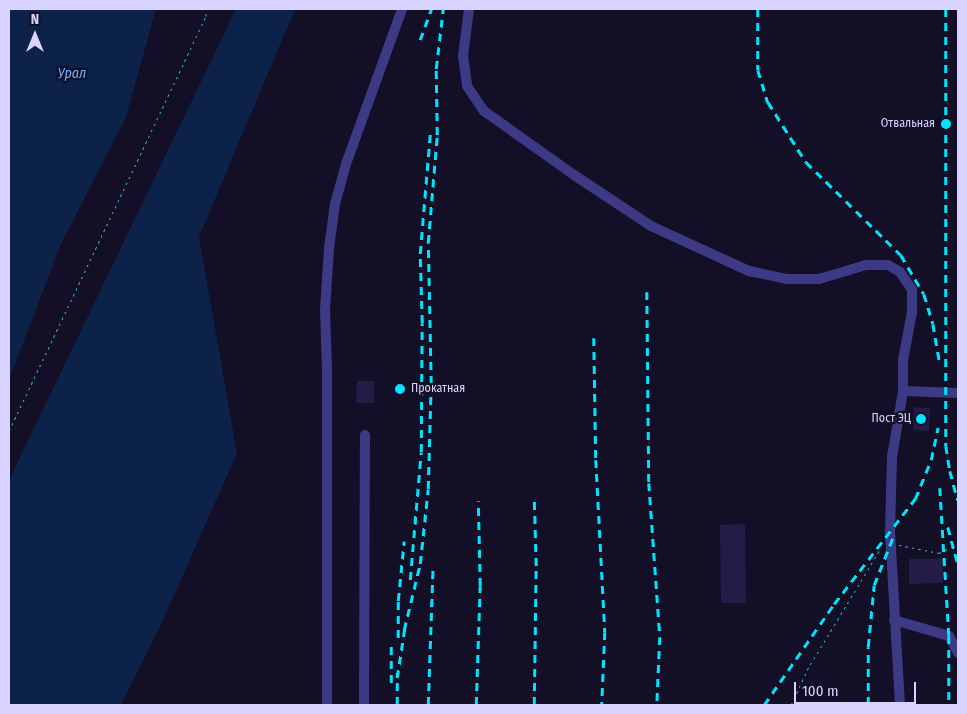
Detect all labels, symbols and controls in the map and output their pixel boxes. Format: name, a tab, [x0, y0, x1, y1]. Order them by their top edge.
north arrow	[10, 10, 60, 60]
text: N	[31, 11, 39, 28]
water label: Урал	[58, 66, 86, 82]
place label: Отвальная	[881, 117, 935, 131]
marker: Отвальная	[939, 117, 953, 131]
marker: Прокатная	[393, 382, 407, 396]
place label: Прокатная	[411, 382, 465, 396]
place label: Пост ЭЦ	[872, 412, 911, 426]
marker: Пост ЭЦ	[915, 413, 927, 425]
scale bar	[797, 672, 920, 704]
text: 100 m	[802, 682, 839, 700]

